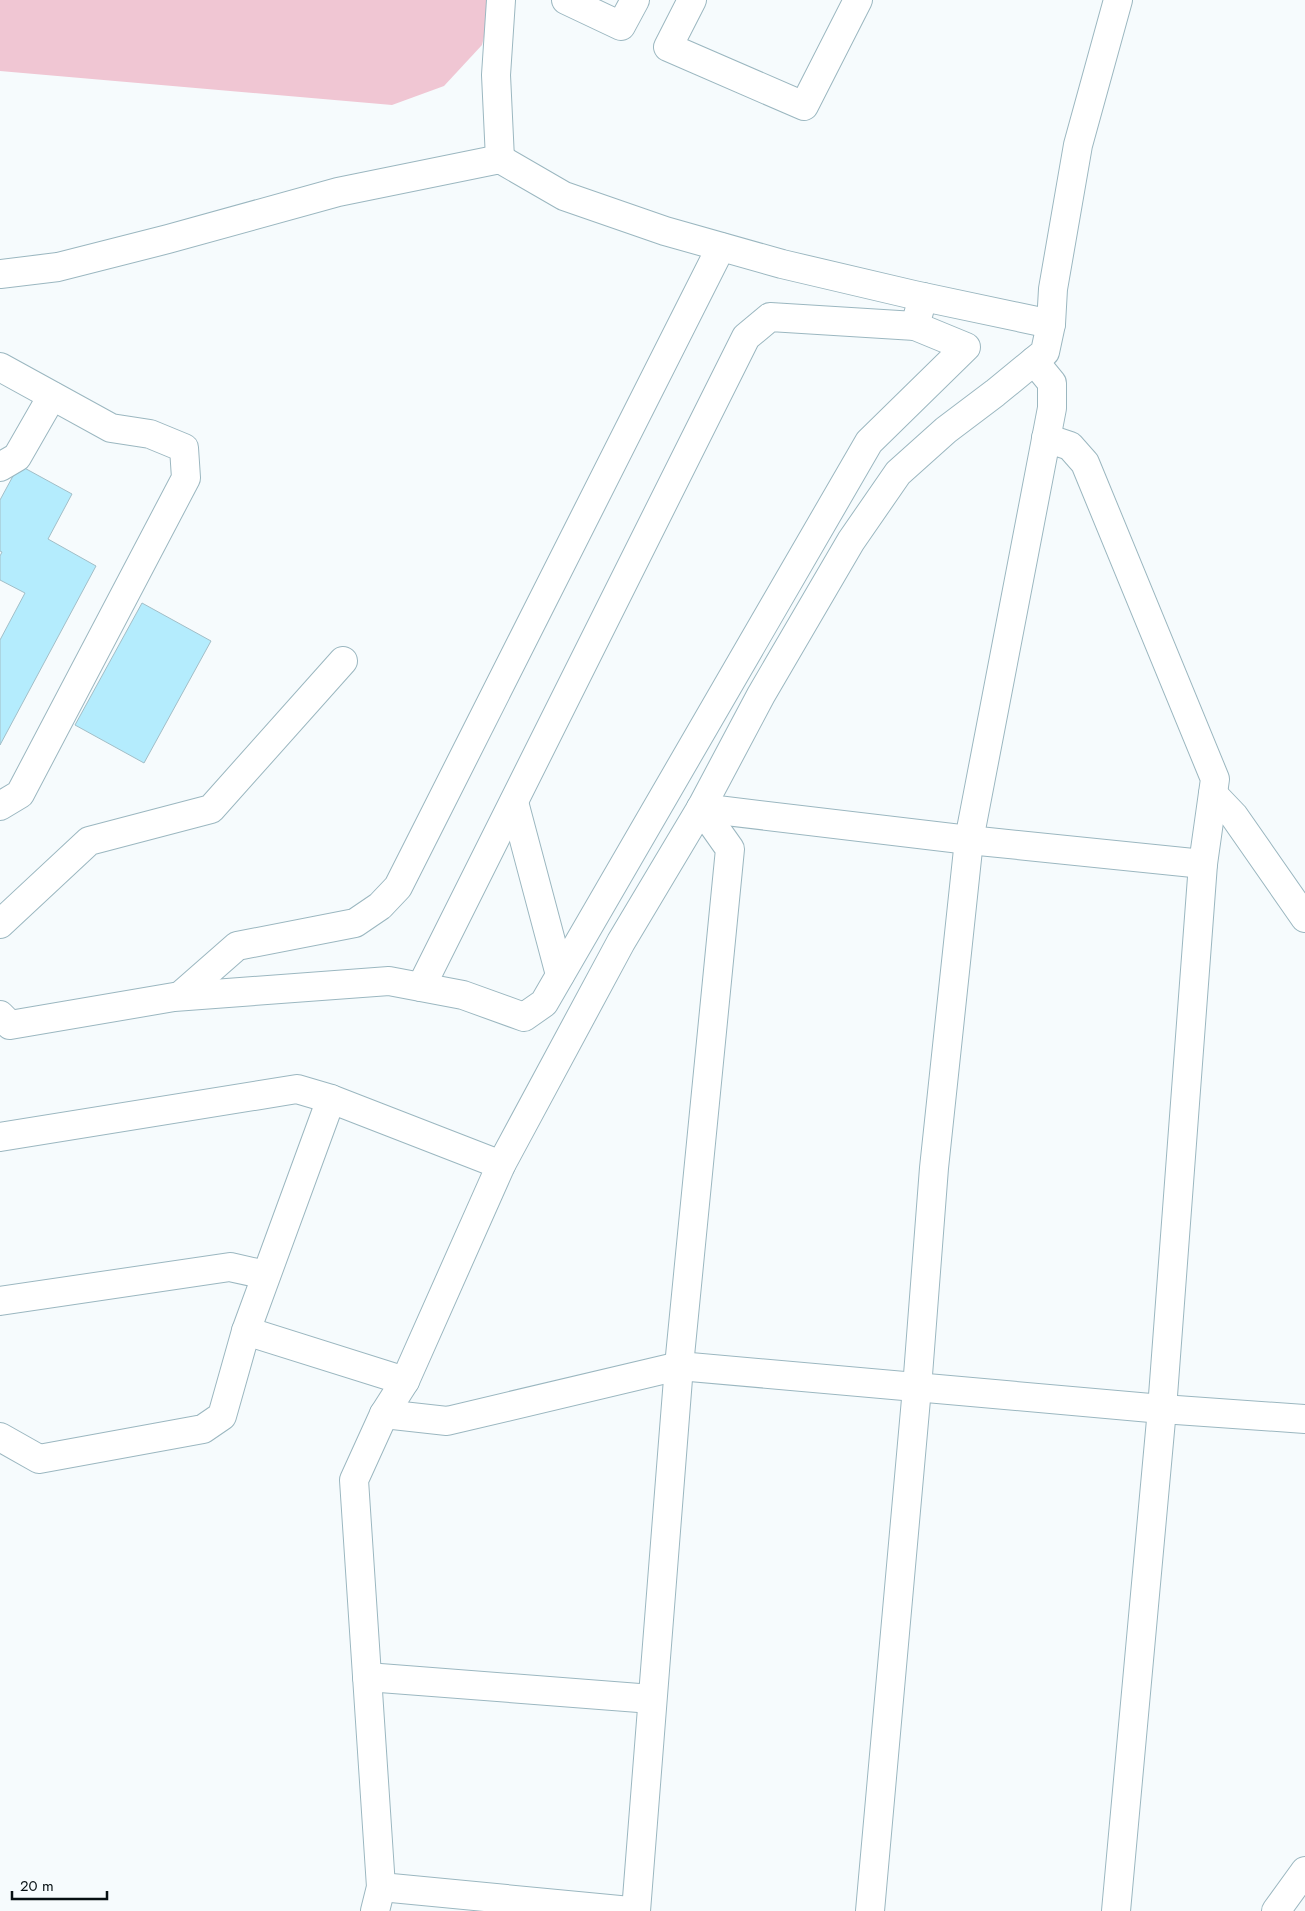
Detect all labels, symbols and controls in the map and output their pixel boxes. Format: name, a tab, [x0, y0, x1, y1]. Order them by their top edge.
scale bar	[12, 1868, 108, 1900]
text: 20 m	[20, 1875, 54, 1897]

